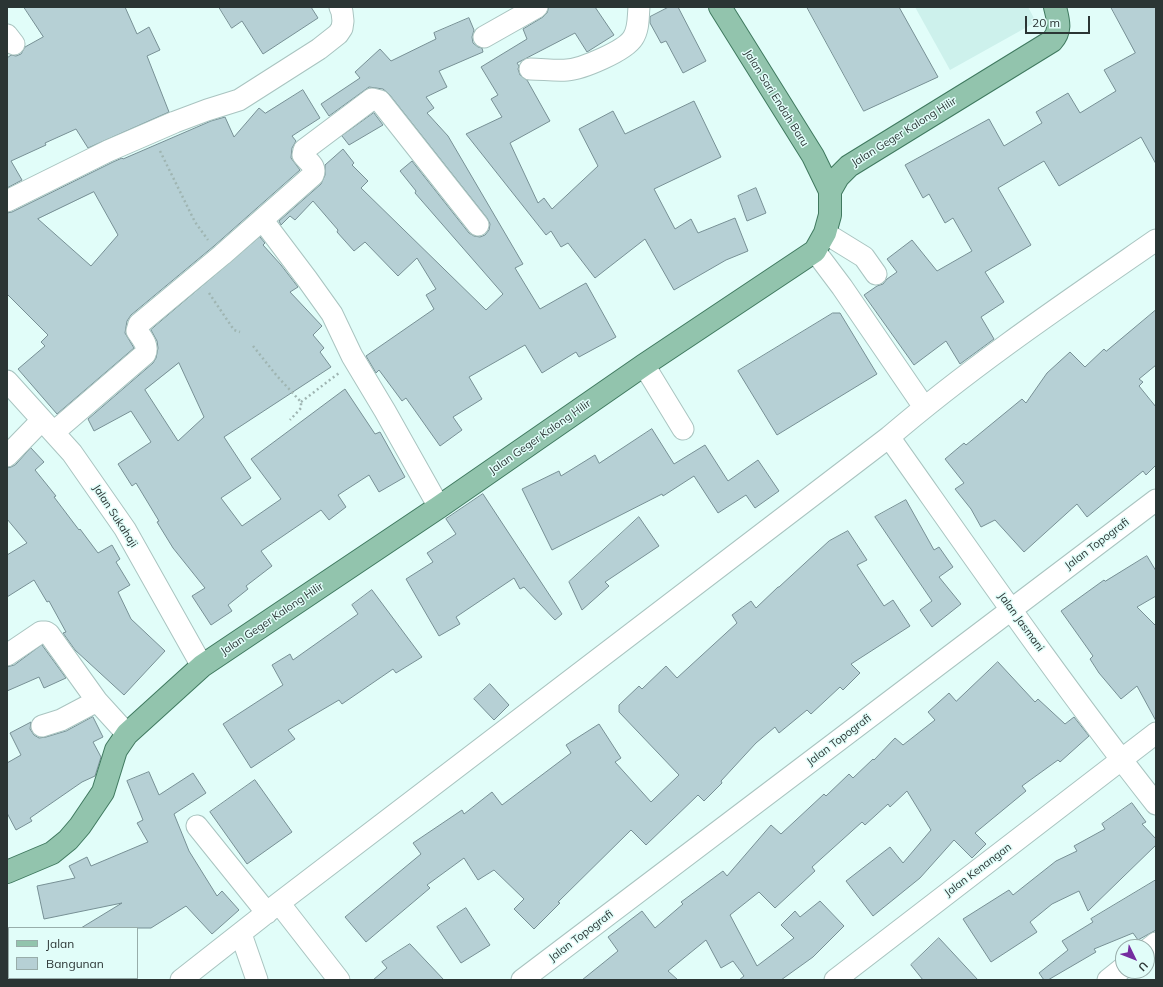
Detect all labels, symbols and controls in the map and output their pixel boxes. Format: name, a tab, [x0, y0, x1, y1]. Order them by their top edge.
scale bar	[1027, 8, 1092, 34]
text: 20 m	[1032, 15, 1060, 30]
street label: Jalan Sari Endah Baru	[741, 47, 811, 149]
street label: Jalan Geger Kalong Hilir	[849, 94, 959, 170]
street label: Jalan Geger Kalong Hilir	[487, 397, 593, 477]
street label: Jalan Sukahaji	[90, 482, 140, 550]
street label: Jalan Topografi	[1062, 515, 1132, 573]
street label: Jalan Geger Kalong Hilir	[218, 580, 326, 658]
street label: Jalan Jasmani	[995, 590, 1047, 654]
street label: Jalan Topografi	[804, 711, 874, 769]
street label: Jalan Kenangan	[942, 840, 1014, 900]
street label: Jalan Topografi	[546, 907, 616, 965]
legend	[8, 927, 138, 979]
text: Jalan	[46, 936, 74, 951]
north arrow	[1115, 939, 1155, 979]
text: Bangunan	[46, 956, 104, 971]
text: U	[1135, 959, 1151, 974]

